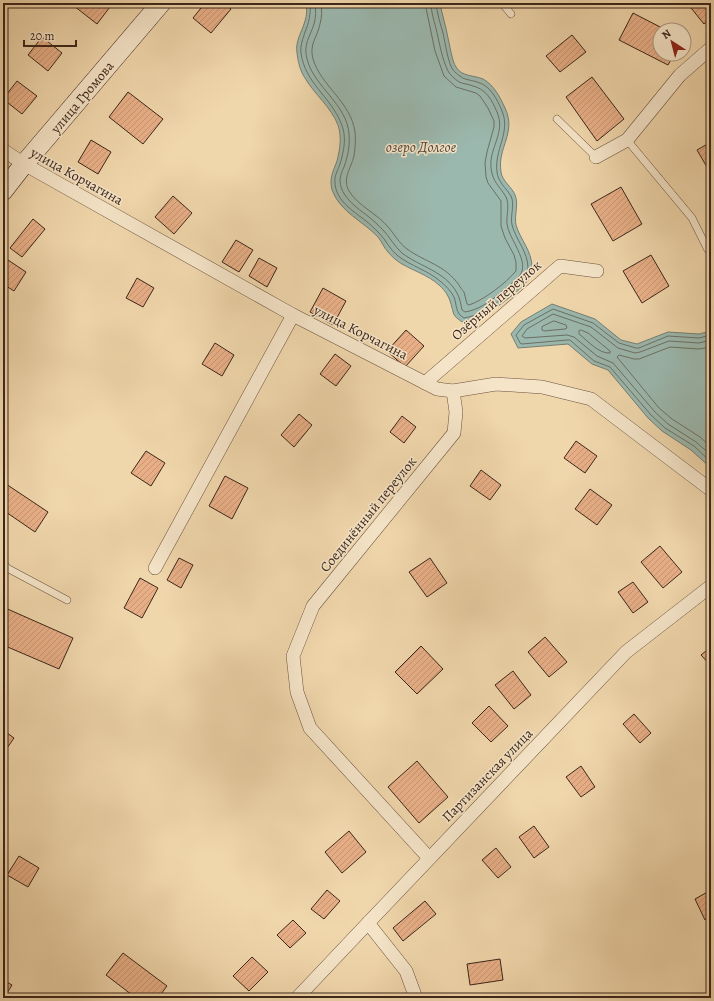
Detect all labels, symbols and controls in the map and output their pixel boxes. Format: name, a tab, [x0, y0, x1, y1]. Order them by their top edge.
scale bar	[24, 22, 76, 48]
north arrow	[652, 22, 692, 62]
text: N	[659, 26, 674, 43]
text: 20 m	[30, 28, 54, 44]
street label: улица Громова	[46, 57, 119, 138]
water label: озеро Долгое	[386, 137, 457, 157]
street label: улица Корчагина	[26, 143, 127, 210]
street label: Озёрный переулок	[447, 256, 545, 345]
street label: улица Корчагина	[310, 300, 412, 365]
street label: Соединённый переулок	[316, 452, 421, 576]
street label: Партизанская улица	[438, 724, 537, 826]

